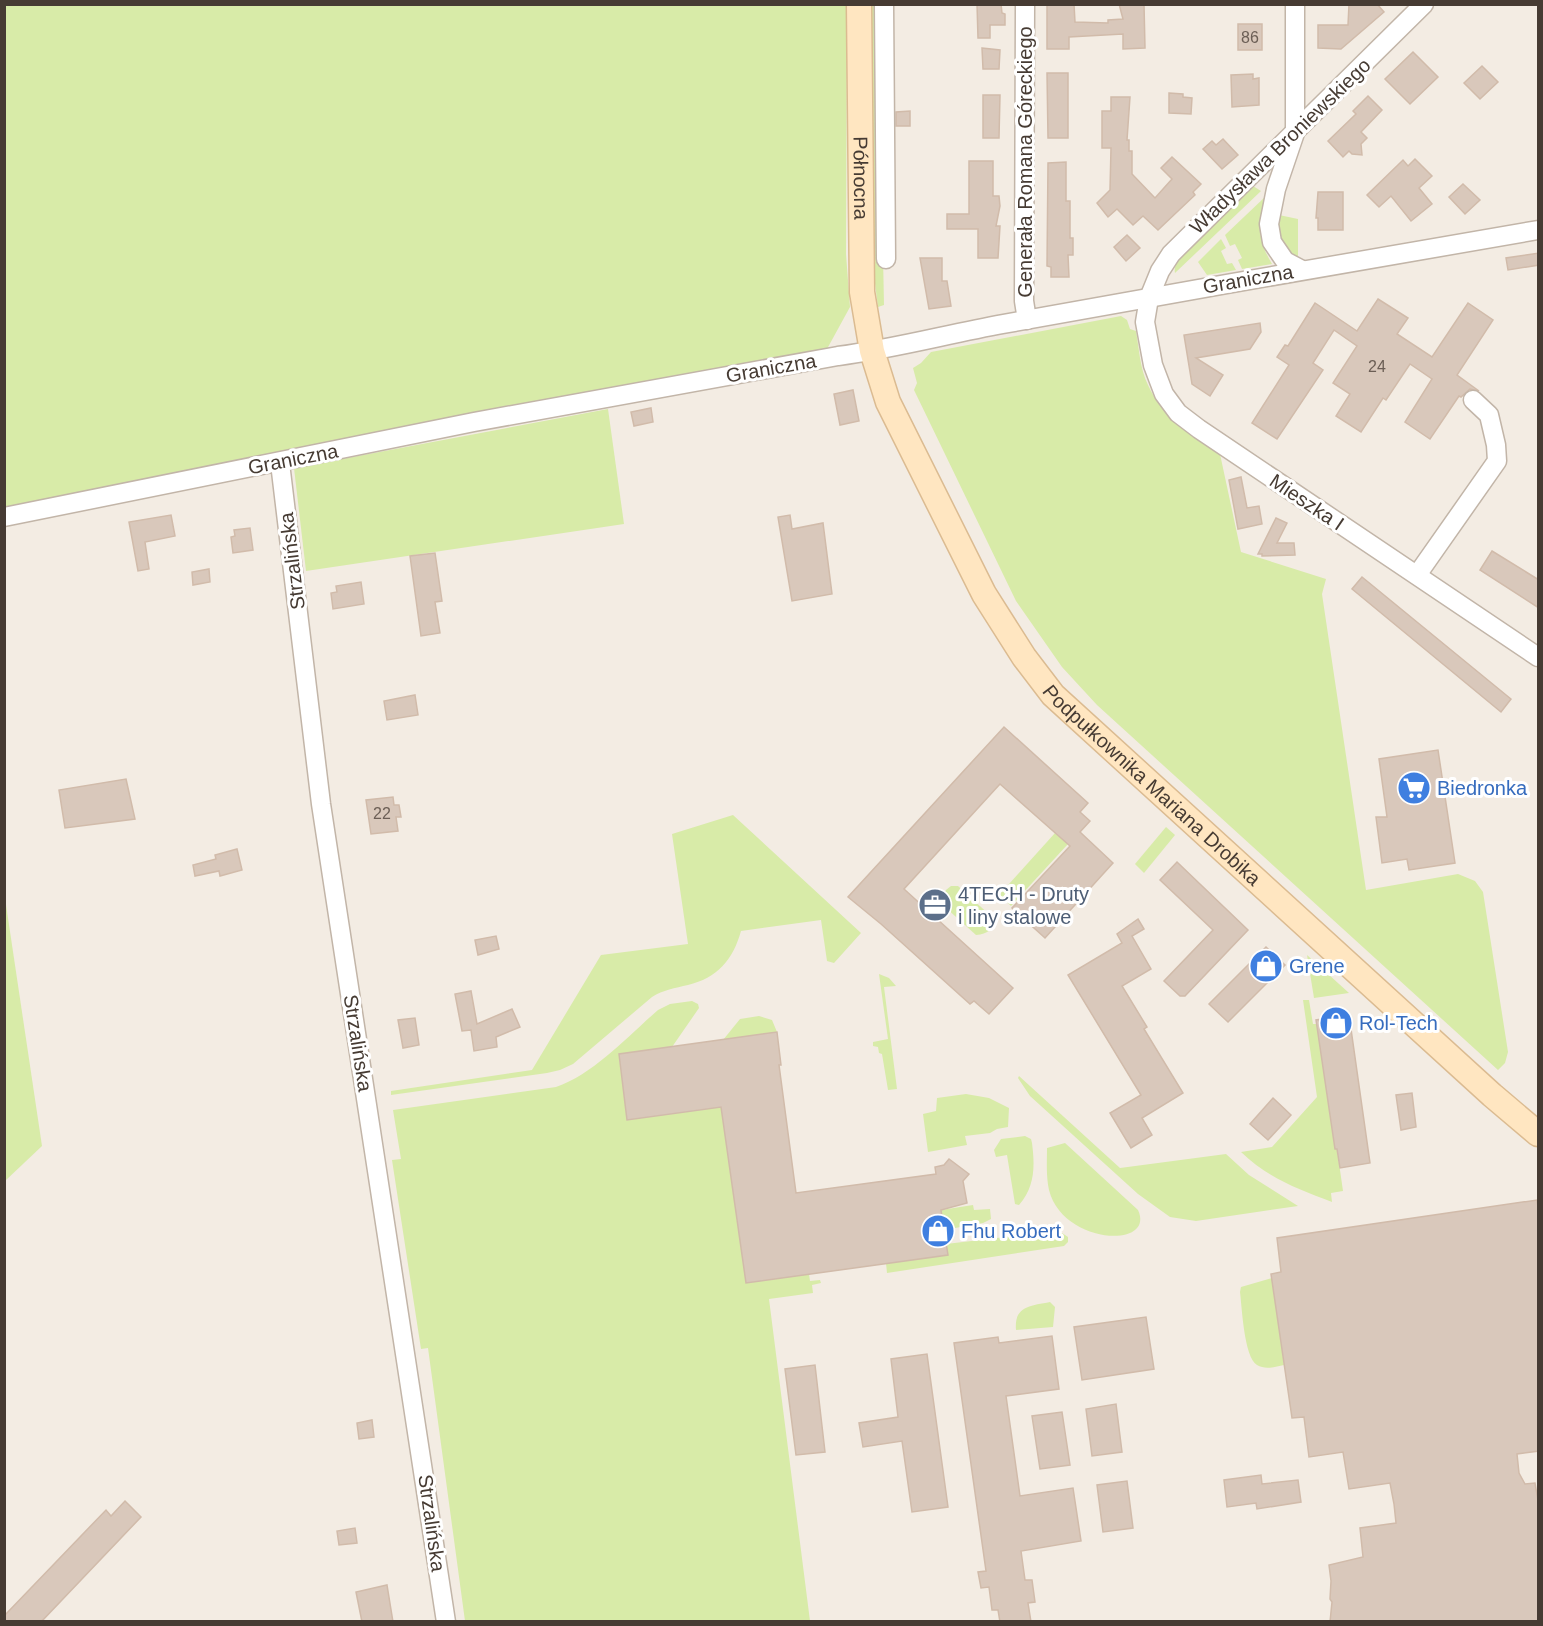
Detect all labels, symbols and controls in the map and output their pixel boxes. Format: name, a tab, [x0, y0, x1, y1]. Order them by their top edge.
street label: Generała Romana Góreckiego	[1014, 26, 1036, 298]
house number: 86	[1241, 29, 1259, 46]
street label: Władysława Broniewskiego	[1185, 54, 1375, 238]
street label: Północna	[849, 136, 872, 221]
street label: Graniczna	[1201, 260, 1296, 298]
street label: Graniczna	[724, 349, 819, 387]
house number: 24	[1368, 358, 1386, 375]
street label: Graniczna	[246, 439, 341, 478]
street label: Mieszka I	[1266, 469, 1348, 535]
street label: Strzalińska	[275, 510, 309, 611]
street label: Podpułkownika Mariana Drobika	[1038, 680, 1266, 890]
supermarket icon: Biedronka	[1396, 770, 1432, 806]
place label: Biedronka	[1437, 777, 1528, 799]
house number: 22	[373, 805, 391, 822]
place label: 4TECH - Druty i liny stalowe	[958, 883, 1089, 928]
office icon: 4TECH - Druty i liny stalowe	[917, 887, 953, 923]
shop icon: Grene	[1248, 948, 1284, 984]
place label: Grene	[1289, 955, 1345, 977]
street label: Strzalińska	[339, 993, 377, 1094]
shop icon: Rol-Tech	[1318, 1005, 1354, 1041]
place label: Rol-Tech	[1359, 1012, 1438, 1034]
shop icon: Fhu Robert	[920, 1213, 956, 1249]
place label: Fhu Robert	[961, 1220, 1061, 1242]
street label: Strzalińska	[414, 1473, 450, 1574]

